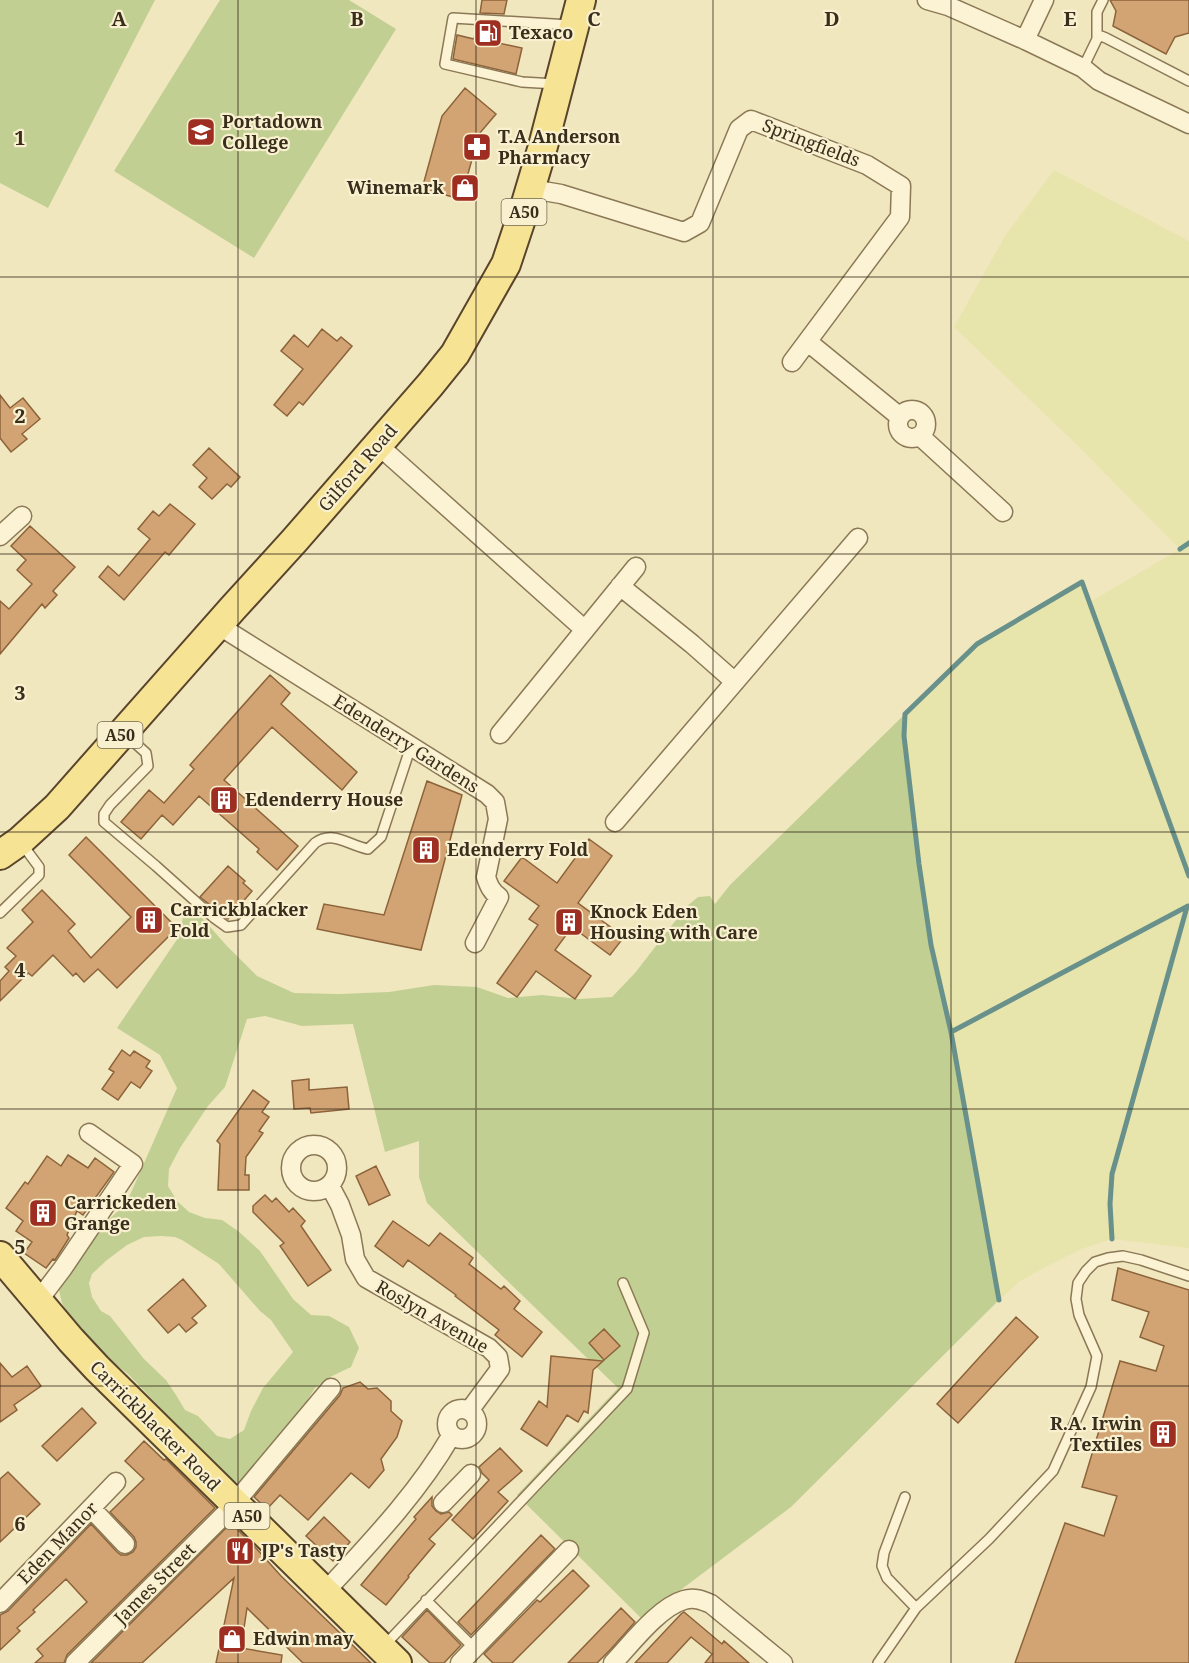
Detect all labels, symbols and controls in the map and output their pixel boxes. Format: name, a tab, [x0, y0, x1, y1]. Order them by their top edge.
text: A	[111, 5, 127, 32]
text: B	[350, 5, 364, 32]
text: C	[587, 5, 601, 32]
text: D	[824, 5, 840, 32]
text: E	[1063, 5, 1077, 32]
fuel station icon: Texaco	[472, 17, 504, 49]
place label: Texaco	[509, 20, 573, 44]
place label: Portadown College	[222, 109, 322, 154]
street label: Springfields	[759, 112, 864, 172]
school or university icon: Portadown College	[185, 116, 217, 148]
text: 1	[14, 124, 26, 151]
place label: T.A Anderson Pharmacy	[498, 124, 620, 169]
pharmacy icon: T.A Anderson Pharmacy	[461, 131, 493, 163]
shop icon: Winemark	[449, 172, 481, 204]
place label: Winemark	[347, 175, 445, 199]
road number: A50	[502, 199, 546, 225]
text: 2	[14, 402, 26, 429]
street label: Gilford Road	[312, 418, 402, 516]
text: 3	[14, 679, 26, 706]
street label: Edenderry Gardens	[329, 688, 484, 798]
road number: A50	[98, 722, 142, 748]
building icon: Edenderry House	[208, 784, 240, 816]
place label: Edenderry House	[245, 787, 403, 811]
building icon: Edenderry Fold	[410, 834, 442, 866]
place label: Edenderry Fold	[447, 837, 588, 861]
place label: Carrickblacker Fold	[170, 897, 309, 942]
place label: Knock Eden Housing with Care	[590, 899, 758, 944]
building icon: Carrickblacker Fold	[133, 904, 165, 936]
building icon: Knock Eden Housing with Care	[553, 906, 585, 938]
text: 4	[14, 956, 26, 983]
place label: Carrickeden Grange	[64, 1190, 177, 1235]
building icon: Carrickeden Grange	[27, 1197, 59, 1229]
text: 5	[14, 1233, 26, 1260]
street label: Roslyn Avenue	[372, 1274, 493, 1358]
street label: Carrickblacker Road	[85, 1355, 226, 1496]
place label: R.A. Irwin Textiles	[1050, 1411, 1142, 1456]
building icon: R.A. Irwin Textiles	[1147, 1418, 1179, 1450]
street label: Eden Manor	[12, 1496, 103, 1589]
road number: A50	[224, 1503, 270, 1529]
text: 6	[14, 1510, 26, 1537]
restaurant icon: JP's Tasty	[224, 1535, 256, 1567]
street label: James Street	[108, 1537, 200, 1630]
place label: JP's Tasty	[260, 1538, 347, 1562]
shop icon: Edwin may	[216, 1623, 248, 1655]
place label: Edwin may	[253, 1626, 354, 1650]

